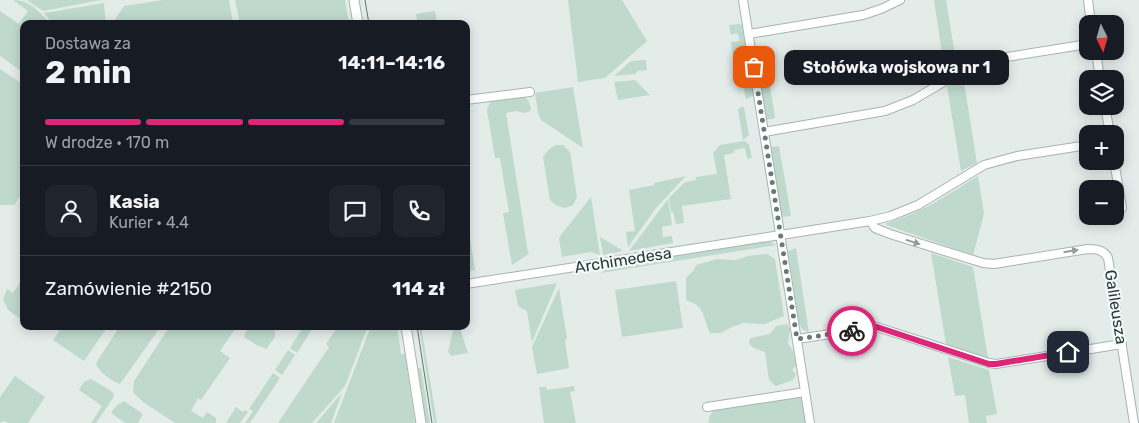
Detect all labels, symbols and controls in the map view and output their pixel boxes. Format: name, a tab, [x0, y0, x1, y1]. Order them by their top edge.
north arrow	[1079, 15, 1124, 60]
map controls	[1079, 15, 1124, 225]
text: Dostawa za	[45, 34, 131, 53]
pin	[733, 46, 775, 88]
callout: Stołówka wojskowa nr 1	[784, 50, 1009, 84]
text: 14:11–14:16	[338, 51, 445, 74]
text: 2 min	[45, 53, 132, 91]
icon: bag	[740, 53, 768, 81]
text: Stołówka wojskowa nr 1	[803, 58, 990, 77]
button: layers	[1079, 70, 1124, 115]
button: +	[1079, 125, 1124, 170]
text: W drodze · 170 m	[45, 133, 169, 152]
button: −	[1079, 180, 1124, 225]
button: person	[45, 185, 97, 237]
button: chat	[329, 185, 381, 237]
button: phone	[393, 185, 445, 237]
text: Kasia	[109, 190, 160, 213]
text: Kurier · 4.4	[109, 213, 189, 232]
one-way arrow	[906, 238, 921, 246]
street label: Archimedesa	[573, 243, 673, 277]
one-way arrow	[1064, 247, 1080, 255]
street label: Galileusza	[1101, 268, 1131, 346]
text: Zamówienie #2150	[45, 277, 212, 300]
text: 114 zł	[392, 277, 445, 300]
courier	[827, 306, 877, 356]
icon: bike	[838, 317, 866, 345]
pin	[1047, 331, 1089, 373]
icon: home	[1054, 338, 1082, 366]

